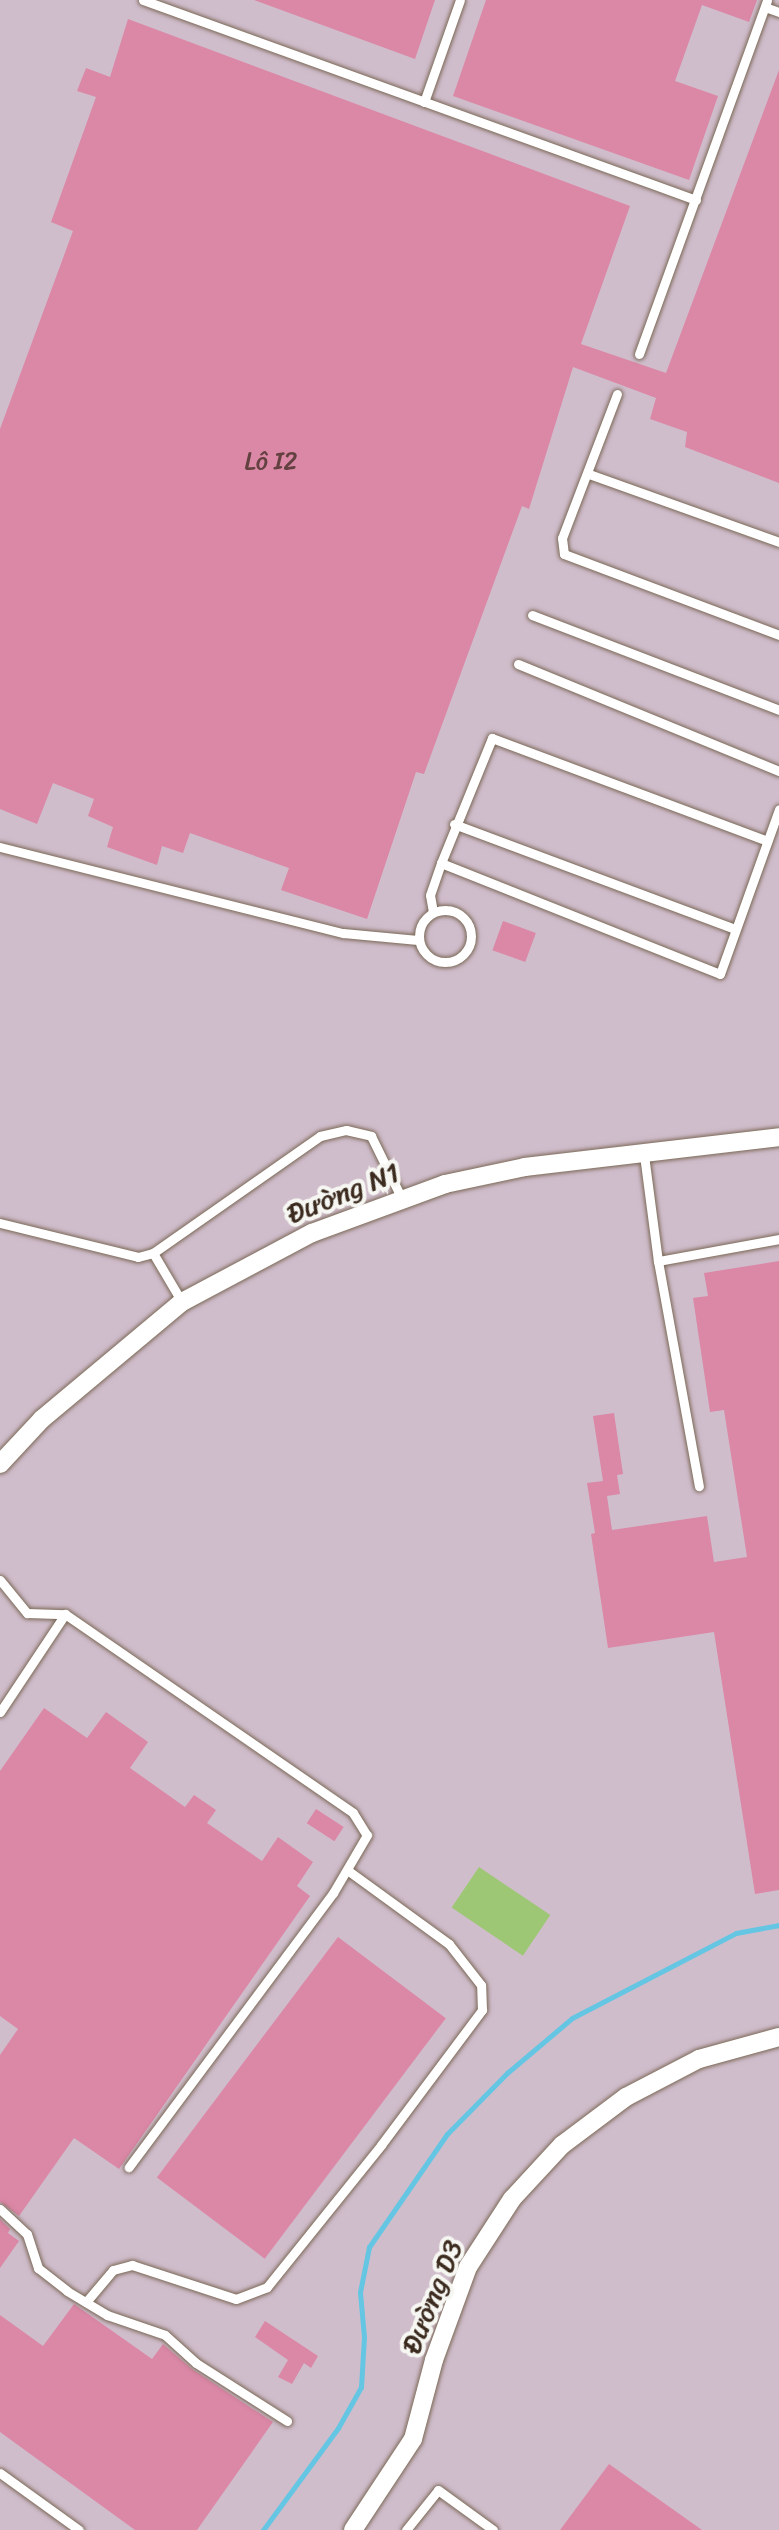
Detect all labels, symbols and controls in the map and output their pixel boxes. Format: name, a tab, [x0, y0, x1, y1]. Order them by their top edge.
house number: Lô I2	[245, 448, 297, 476]
street label: Đường N1	[282, 1155, 404, 1231]
street label: Đường D3	[394, 2235, 470, 2359]

